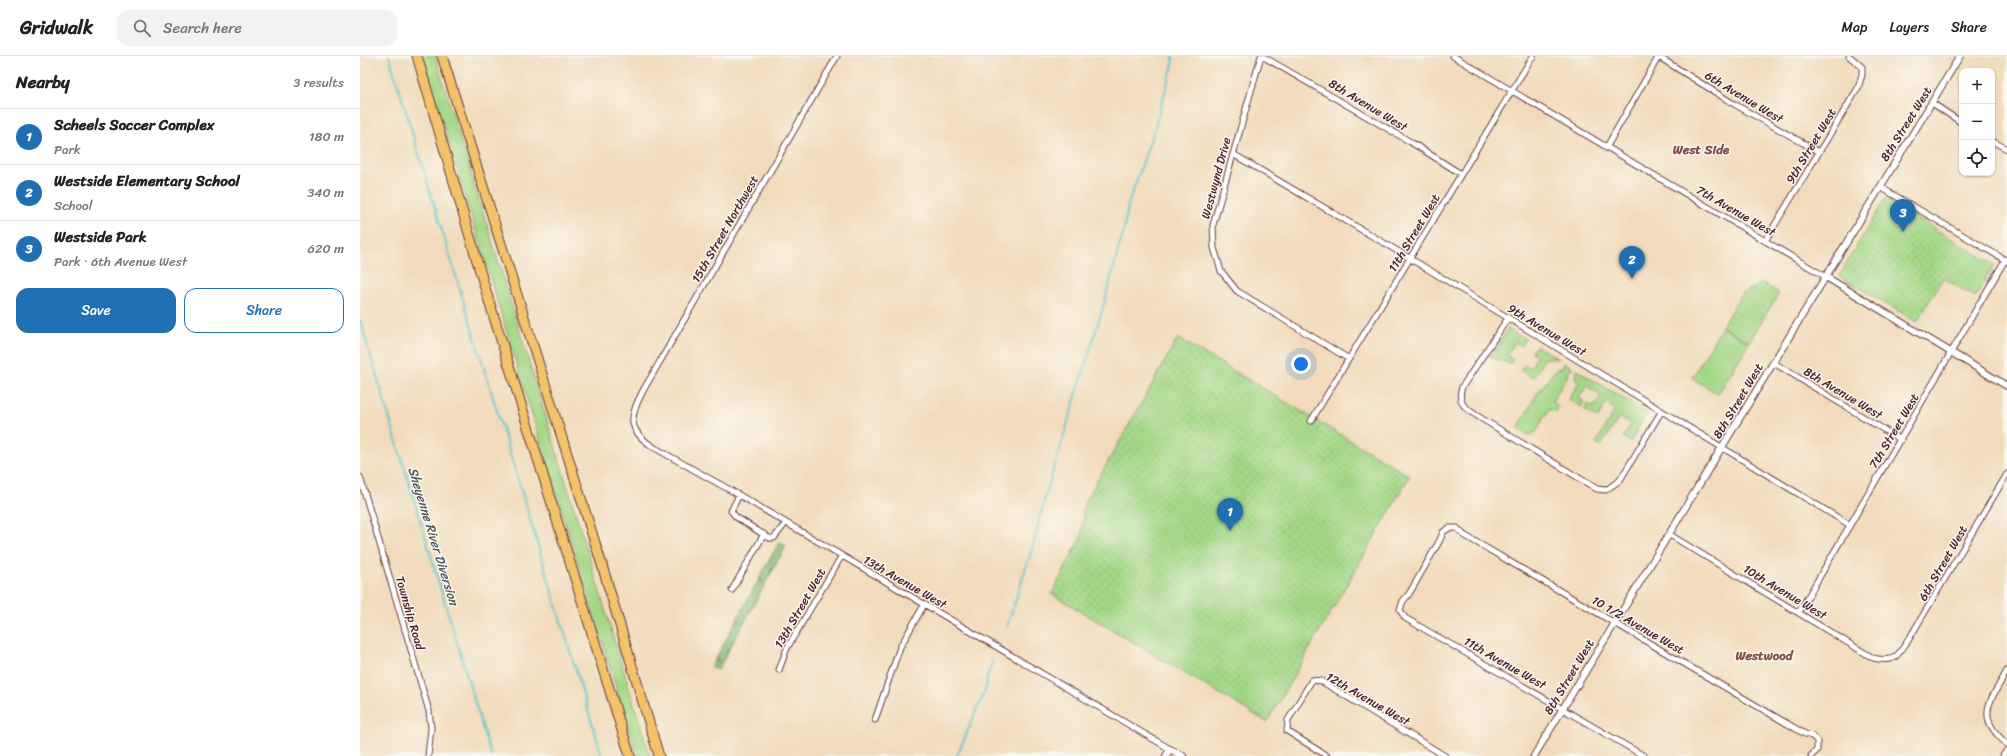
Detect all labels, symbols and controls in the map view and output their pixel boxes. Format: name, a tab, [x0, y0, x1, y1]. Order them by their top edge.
search box	[117, 10, 397, 46]
text: Gridwalk	[20, 11, 93, 44]
text: Search here	[163, 15, 242, 41]
text: Map	[1842, 15, 1867, 40]
text: Layers	[1889, 15, 1929, 40]
text: Share	[1951, 15, 1987, 40]
icon: search	[131, 17, 153, 39]
street label: 6th Avenue West	[1700, 65, 1789, 130]
text: Nearby	[16, 67, 70, 97]
map controls	[1959, 68, 1995, 176]
button: +	[1959, 68, 1995, 104]
text: 3 results	[293, 71, 344, 94]
street label: 8th Avenue West	[1324, 73, 1413, 138]
street label: 8th Street West	[1874, 82, 1938, 166]
street label: 9th Street West	[1780, 104, 1842, 188]
button: −	[1959, 104, 1995, 140]
text: Scheels Soccer Complex	[54, 112, 214, 138]
text: 1	[26, 125, 32, 148]
text: 180 m	[309, 125, 344, 148]
street label: Westwynd Drive	[1195, 135, 1237, 221]
text: Park	[54, 138, 81, 161]
district label: West Side	[1673, 138, 1730, 161]
button: locate	[1959, 140, 1995, 176]
text: Westside Elementary School	[54, 168, 240, 194]
street label: 15th Street Northwest	[685, 171, 765, 287]
street label: 7th Avenue West	[1692, 179, 1781, 243]
text: 2	[25, 181, 33, 204]
text: 340 m	[307, 181, 344, 204]
street label: 11th Street West	[1382, 190, 1446, 276]
text: School	[54, 194, 92, 217]
pin: 3	[1890, 199, 1916, 232]
text: Westside Park	[54, 224, 147, 250]
text: 3	[25, 237, 33, 260]
text: 620 m	[308, 237, 344, 260]
pin: 2	[1619, 246, 1645, 279]
text: Park · 6th Avenue West	[54, 250, 187, 273]
button: Save	[16, 288, 176, 333]
button: Share	[184, 288, 344, 333]
street label: 9th Avenue West	[1503, 298, 1592, 363]
your location	[1291, 354, 1311, 374]
street label: 8th Street West	[1707, 359, 1769, 443]
street label: 8th Avenue West	[1799, 361, 1888, 426]
street label: 7th Street West	[1863, 389, 1925, 473]
water label: Sheyenne River Diversion	[402, 464, 466, 610]
pin: 1	[1217, 498, 1243, 531]
street label: 6th Street West	[1912, 521, 1974, 605]
street label: 13th Avenue West	[859, 549, 952, 616]
street label: 10th Avenue West	[1739, 558, 1832, 626]
street label: 13th Street West	[768, 564, 832, 652]
street label: Township Road	[389, 573, 431, 653]
street label: 10 1/2 Avenue West	[1587, 589, 1689, 661]
street label: 11th Avenue West	[1460, 630, 1551, 696]
street label: 8th Street West	[1538, 635, 1600, 719]
district label: Westwood	[1735, 644, 1794, 667]
street label: 12th Avenue West	[1322, 666, 1415, 733]

